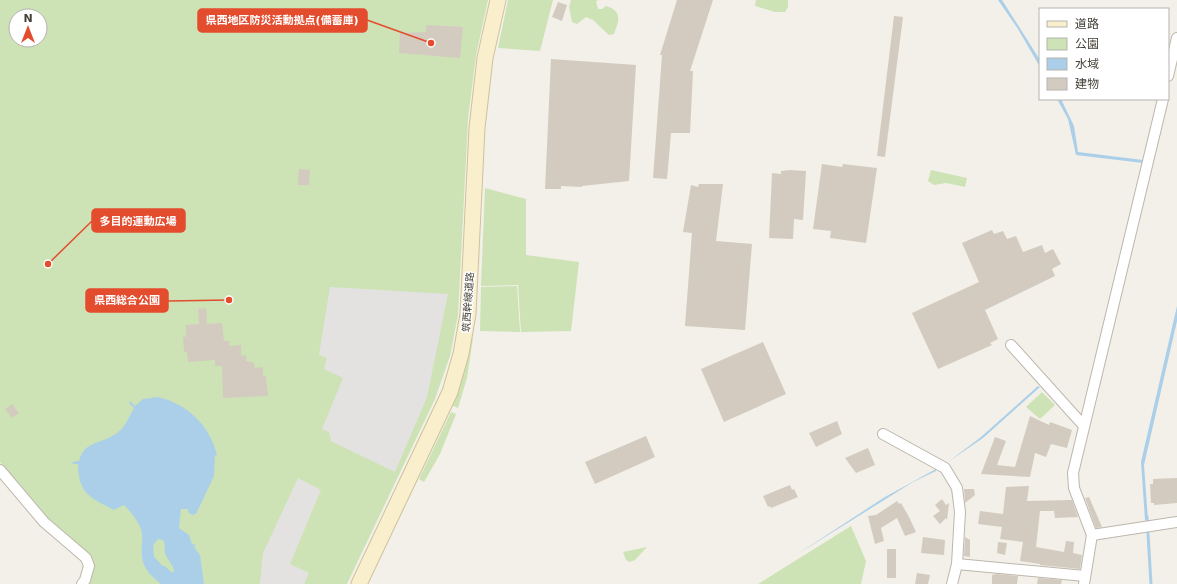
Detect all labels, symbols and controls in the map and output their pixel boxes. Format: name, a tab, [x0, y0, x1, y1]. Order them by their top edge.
north arrow	[8, 8, 48, 48]
legend	[1039, 8, 1169, 100]
callout: 県西地区防災活動拠点(備蓄庫)	[198, 9, 367, 32]
text: N	[23, 12, 33, 25]
text: 県西地区防災活動拠点(備蓄庫)	[205, 14, 359, 27]
text: 道路	[1075, 17, 1099, 31]
text: 公園	[1075, 37, 1099, 51]
text: 水域	[1075, 57, 1099, 71]
text: 建物	[1075, 77, 1099, 91]
callout: 多目的運動広場	[92, 209, 185, 232]
text: 多目的運動広場	[100, 215, 177, 228]
street label: 筑西幹線道路	[460, 272, 476, 332]
callout: 県西総合公園	[86, 289, 168, 312]
text: 県西総合公園	[94, 294, 160, 307]

